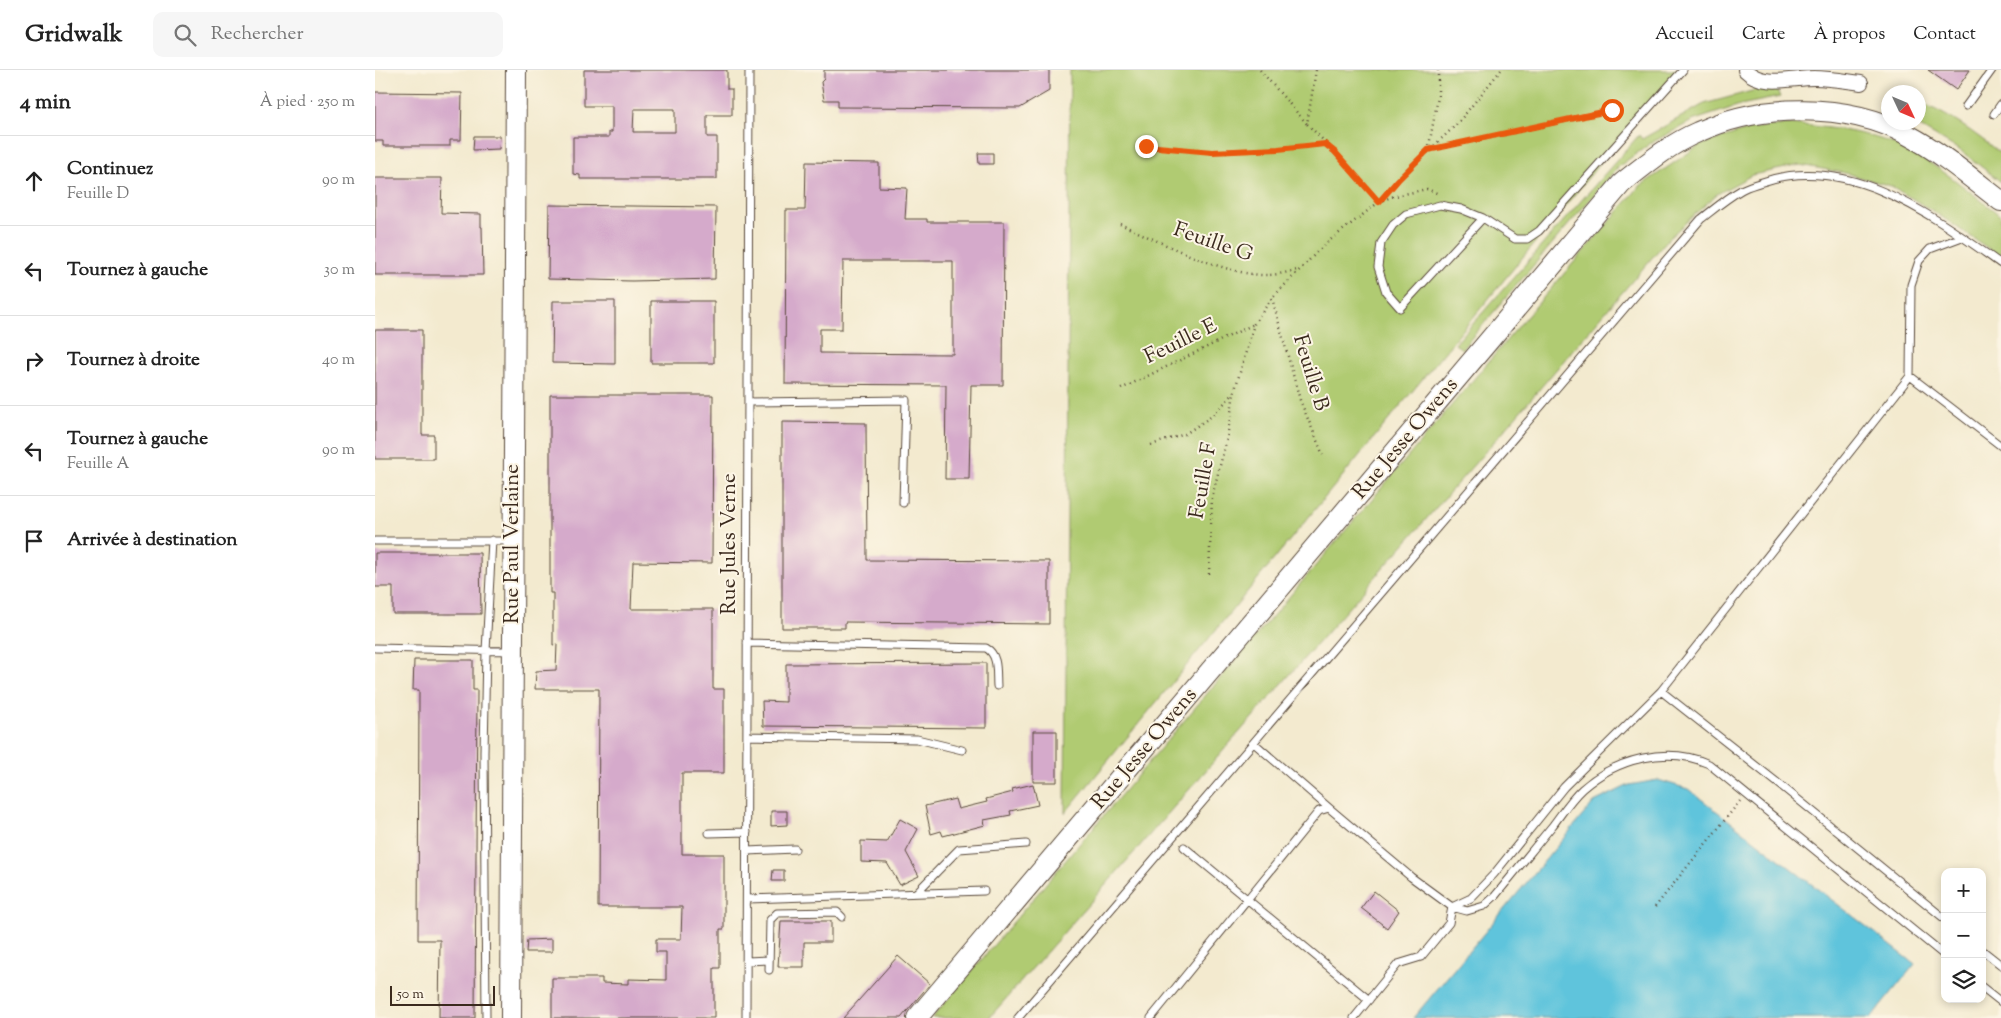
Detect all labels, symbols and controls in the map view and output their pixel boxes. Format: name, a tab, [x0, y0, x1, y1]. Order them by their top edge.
search box	[153, 12, 503, 57]
text: Gridwalk	[25, 18, 123, 52]
icon: search	[171, 21, 199, 49]
text: Rechercher	[211, 21, 304, 48]
text: Accueil	[1655, 22, 1714, 48]
text: Carte	[1742, 22, 1786, 48]
text: À propos	[1814, 22, 1885, 48]
text: Contact	[1913, 22, 1976, 48]
north arrow	[1881, 85, 1926, 130]
text: 4 min	[20, 88, 71, 118]
text: À pied · 250 m	[260, 91, 355, 114]
route start	[1601, 99, 1624, 122]
route end	[1135, 135, 1158, 158]
text: Continuez	[67, 156, 153, 183]
icon: ahead	[20, 167, 48, 195]
text: 90 m	[322, 169, 355, 192]
text: Feuille D	[67, 183, 129, 206]
street label: Feuille G	[1169, 215, 1257, 271]
icon: left	[20, 257, 48, 285]
text: Tournez à gauche	[67, 257, 208, 284]
text: 30 m	[324, 259, 355, 282]
street label: Feuille E	[1140, 311, 1223, 372]
street label: Feuille B	[1284, 331, 1336, 415]
icon: right	[20, 347, 48, 375]
text: Tournez à droite	[67, 347, 200, 374]
text: 40 m	[322, 349, 355, 372]
street label: Rue Jesse Owens	[1346, 372, 1466, 506]
text: Tournez à gauche	[67, 426, 208, 453]
icon: left	[20, 437, 48, 465]
text: 90 m	[322, 439, 355, 462]
street label: Feuille F	[1183, 440, 1225, 521]
text: Feuille A	[67, 453, 129, 476]
street label: Rue Paul Verlaine	[498, 464, 528, 624]
street label: Rue Jules Verne	[715, 473, 745, 615]
icon: arrive	[20, 527, 48, 555]
text: Arrivée à destination	[67, 527, 238, 554]
street label: Rue Jesse Owens	[1085, 682, 1205, 816]
map controls	[1941, 868, 1986, 1003]
button: +	[1941, 868, 1986, 913]
button: −	[1941, 913, 1986, 958]
button: layers	[1941, 958, 1986, 1003]
scale bar	[390, 983, 495, 1006]
text: 50 m	[397, 985, 424, 1005]

